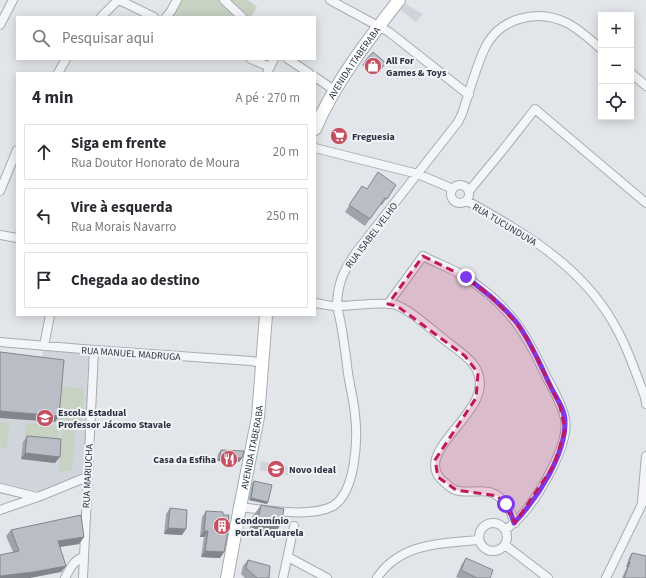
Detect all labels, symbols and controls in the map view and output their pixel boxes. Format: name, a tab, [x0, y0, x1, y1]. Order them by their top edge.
map controls	[598, 12, 634, 120]
button: +	[598, 12, 634, 48]
search box	[16, 16, 316, 60]
street label: AVENIDA ITABERABA	[325, 24, 384, 102]
icon: search	[30, 27, 52, 49]
text: Pesquisar aqui	[62, 28, 154, 49]
button: −	[598, 48, 634, 84]
place label: All For Games & Toys	[385, 54, 447, 80]
shop icon: All For Games & Toys	[363, 56, 383, 76]
button: locate	[598, 84, 634, 120]
text: 4 min	[32, 86, 73, 110]
text: A pé · 270 m	[235, 89, 300, 107]
supermarket icon: Freguesia	[329, 126, 349, 146]
place label: Freguesia	[352, 130, 395, 144]
text: Siga em frente	[71, 133, 166, 154]
icon: ahead	[33, 141, 55, 163]
text: 20 m	[273, 143, 299, 161]
text: Rua Doutor Honorato de Moura	[71, 154, 240, 172]
text: Vire à esquerda	[71, 197, 173, 218]
street label: RUA ISABEL VELHO	[342, 199, 401, 271]
street label: RUA TUCUNDUVA	[470, 200, 540, 250]
icon: left	[33, 205, 55, 227]
text: 250 m	[266, 207, 299, 225]
text: Rua Morais Navarro	[71, 218, 176, 236]
route end	[457, 268, 475, 286]
icon: arrive	[33, 269, 55, 291]
text: Chegada ao destino	[71, 270, 200, 291]
street label: RUA MANUEL MADRUGA	[81, 344, 182, 364]
street label: AVENIDA ITABERABA	[238, 404, 267, 491]
place label: Escola Estadual Professor Jácomo Stavale	[58, 406, 171, 432]
school or university icon: Escola Estadual Professor Jácomo Stavale	[35, 408, 55, 428]
street label: RUA MARIUCHA	[79, 443, 97, 509]
restaurant icon: Casa da Esfiha	[219, 449, 239, 469]
place label: Casa da Esfiha	[153, 453, 216, 467]
school or university icon: Novo Ideal	[266, 459, 286, 479]
place label: Novo Ideal	[289, 463, 336, 477]
route start	[497, 495, 515, 513]
place label: Condomínio Portal Aquarela	[235, 514, 304, 540]
building icon: Condomínio Portal Aquarela	[212, 516, 232, 536]

